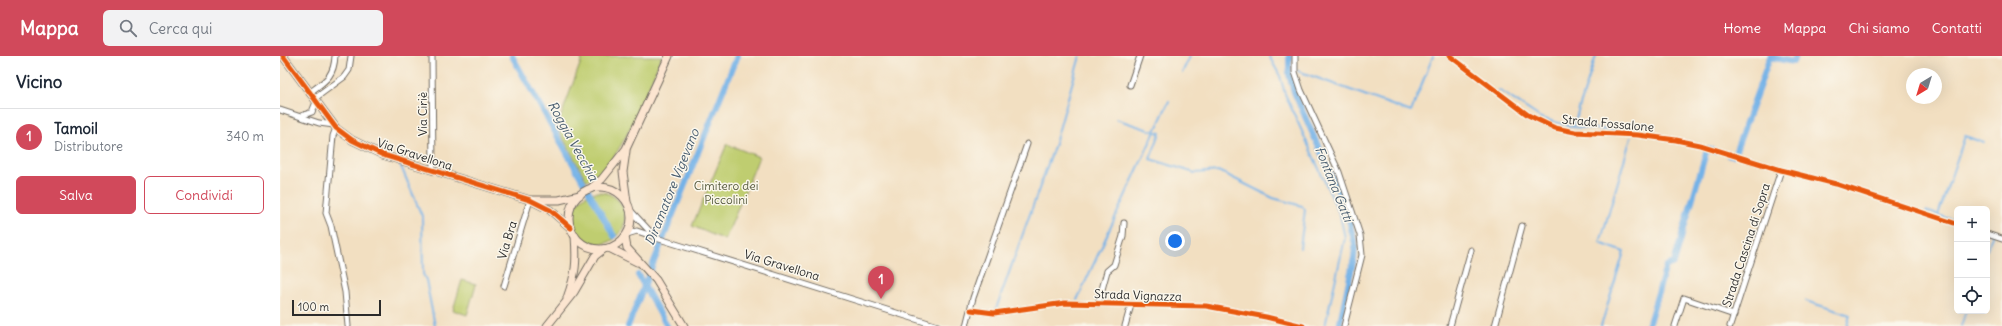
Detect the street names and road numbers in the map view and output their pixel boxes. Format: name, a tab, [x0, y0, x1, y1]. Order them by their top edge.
street label: Via Ciriè	[415, 92, 430, 136]
street label: Strada Fossalone	[1561, 111, 1655, 135]
street label: Via Gravellona	[375, 135, 455, 173]
street label: Strada Cascina di Sopra	[1719, 181, 1773, 309]
street label: Via Bra	[494, 219, 520, 261]
street label: Via Gravellona	[742, 246, 822, 284]
street label: Strada Vignazza	[1094, 286, 1182, 304]

